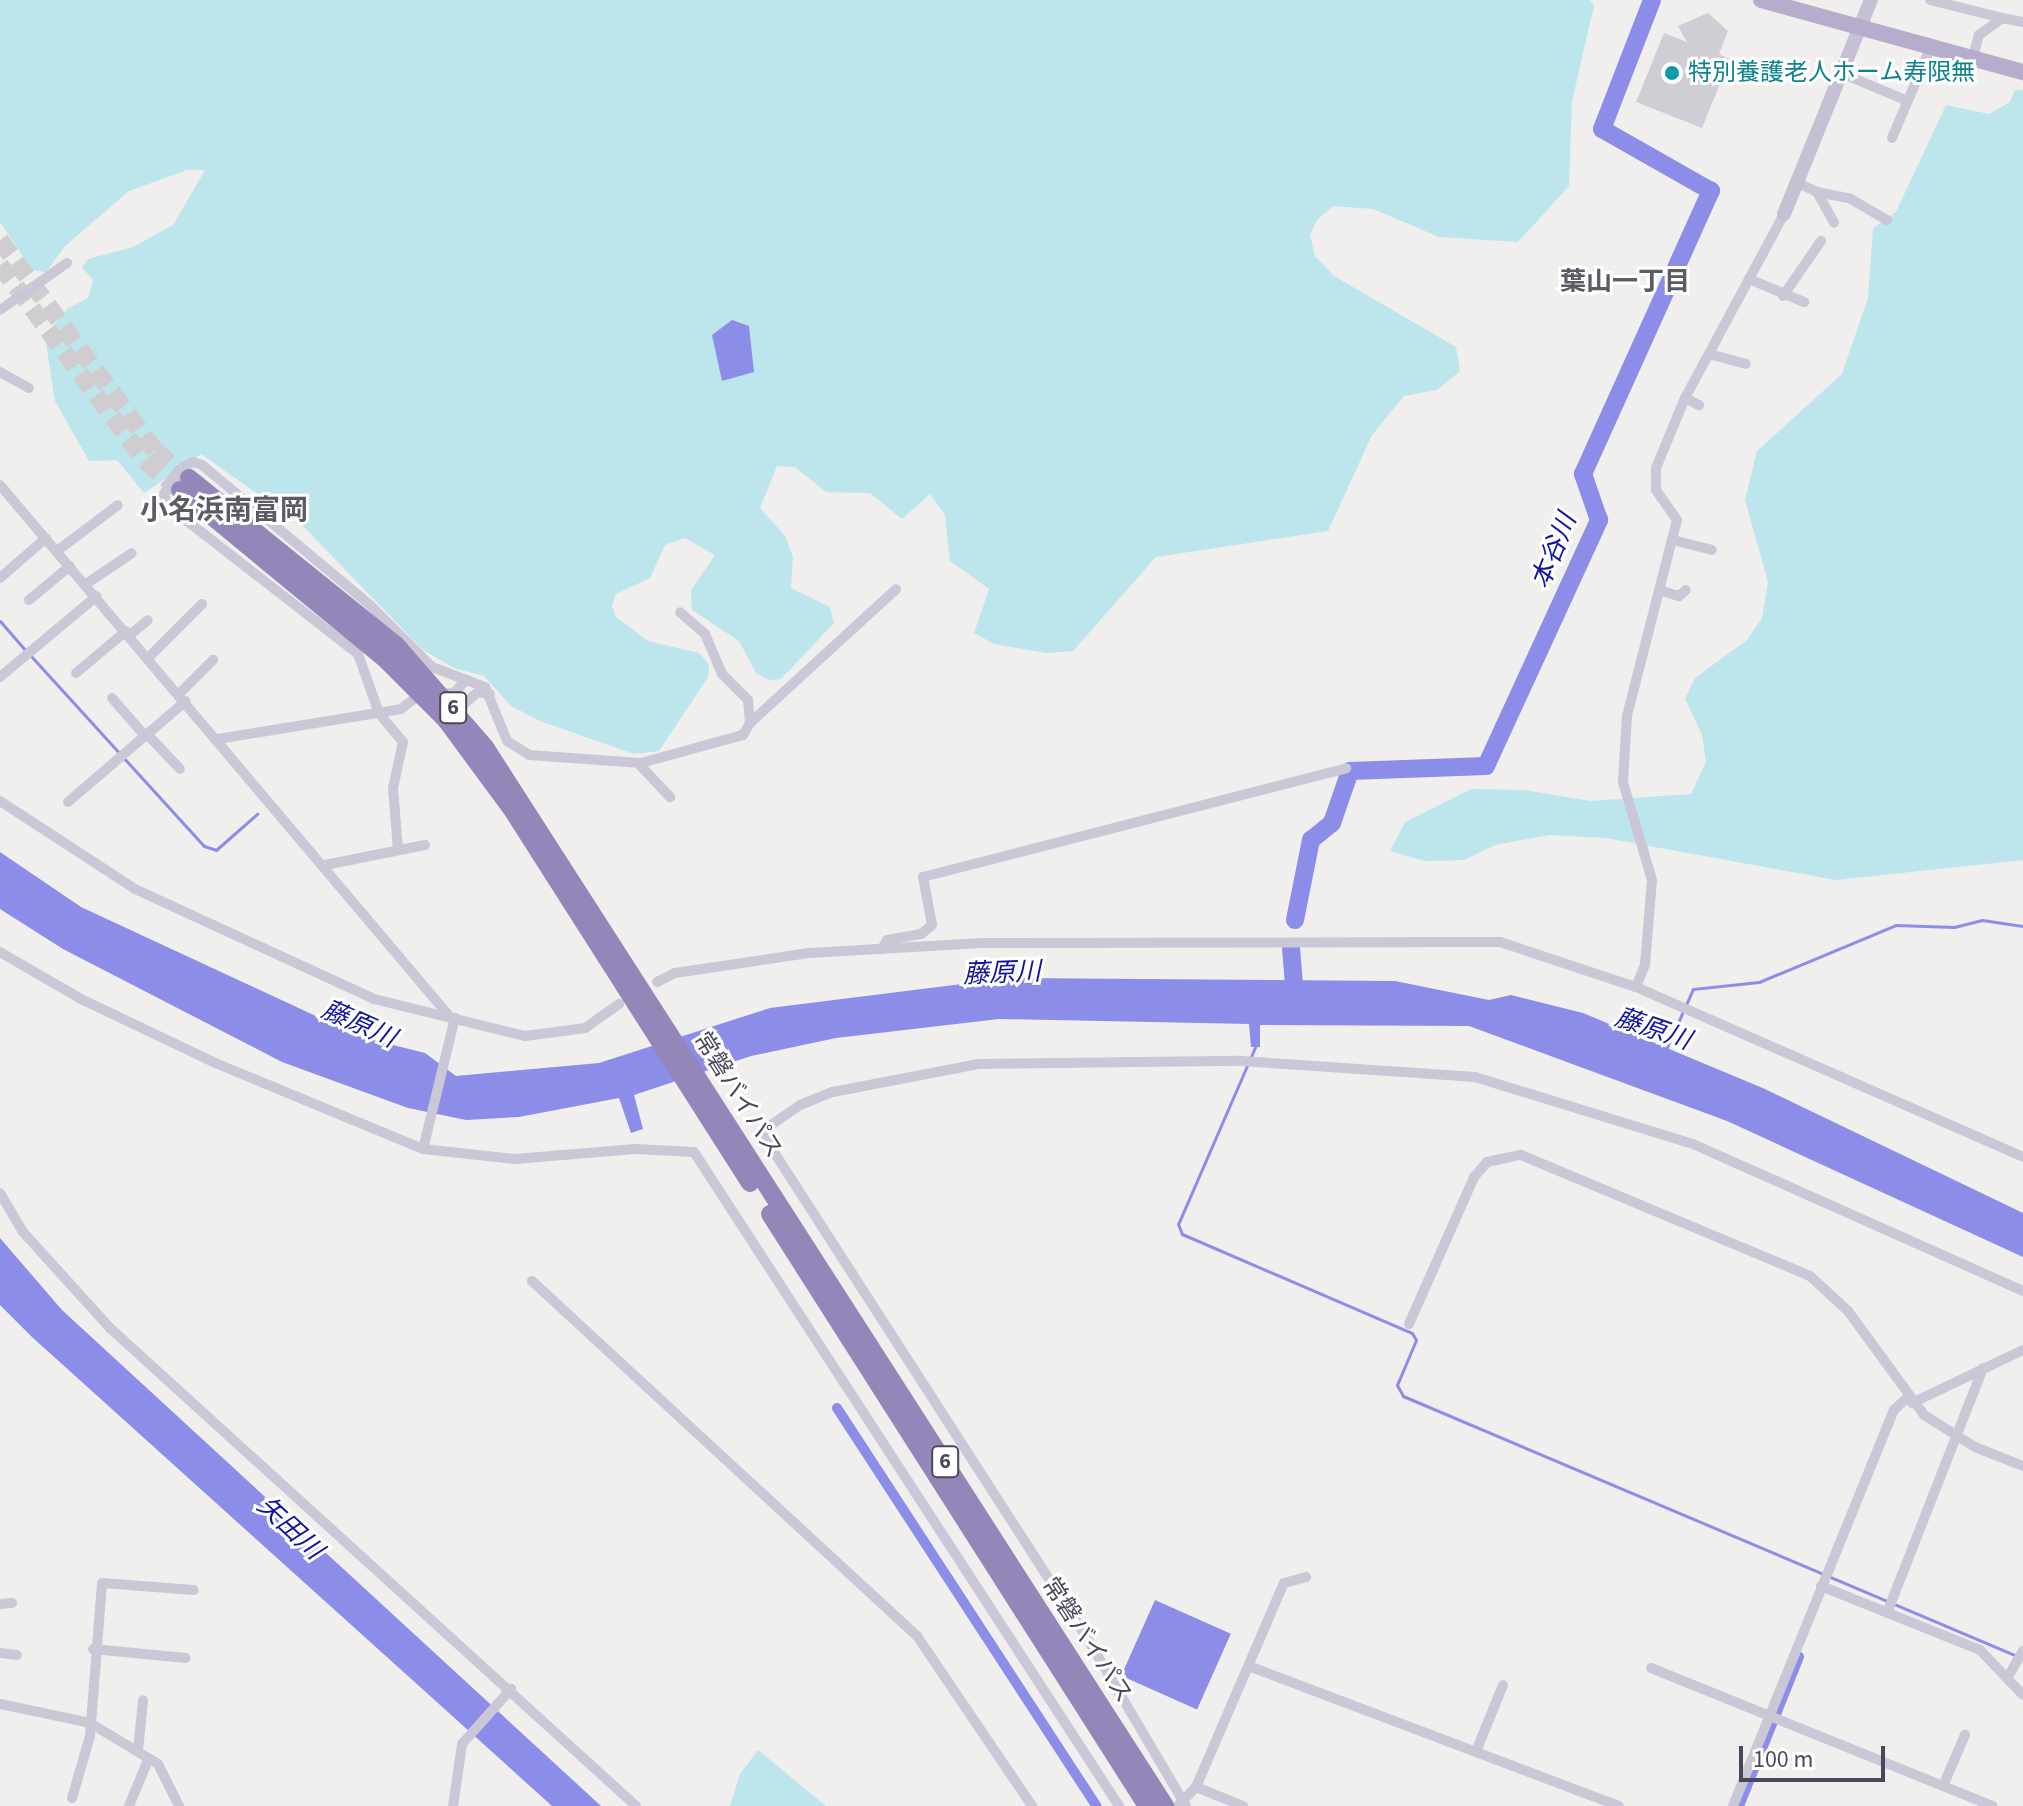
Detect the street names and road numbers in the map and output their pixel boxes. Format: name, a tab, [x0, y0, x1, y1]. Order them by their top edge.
road number: 6	[439, 690, 467, 726]
street label: 常磐バイパス	[688, 1026, 788, 1164]
road number: 6	[931, 1444, 959, 1480]
street label: 常磐バイパス	[1036, 1572, 1138, 1708]

